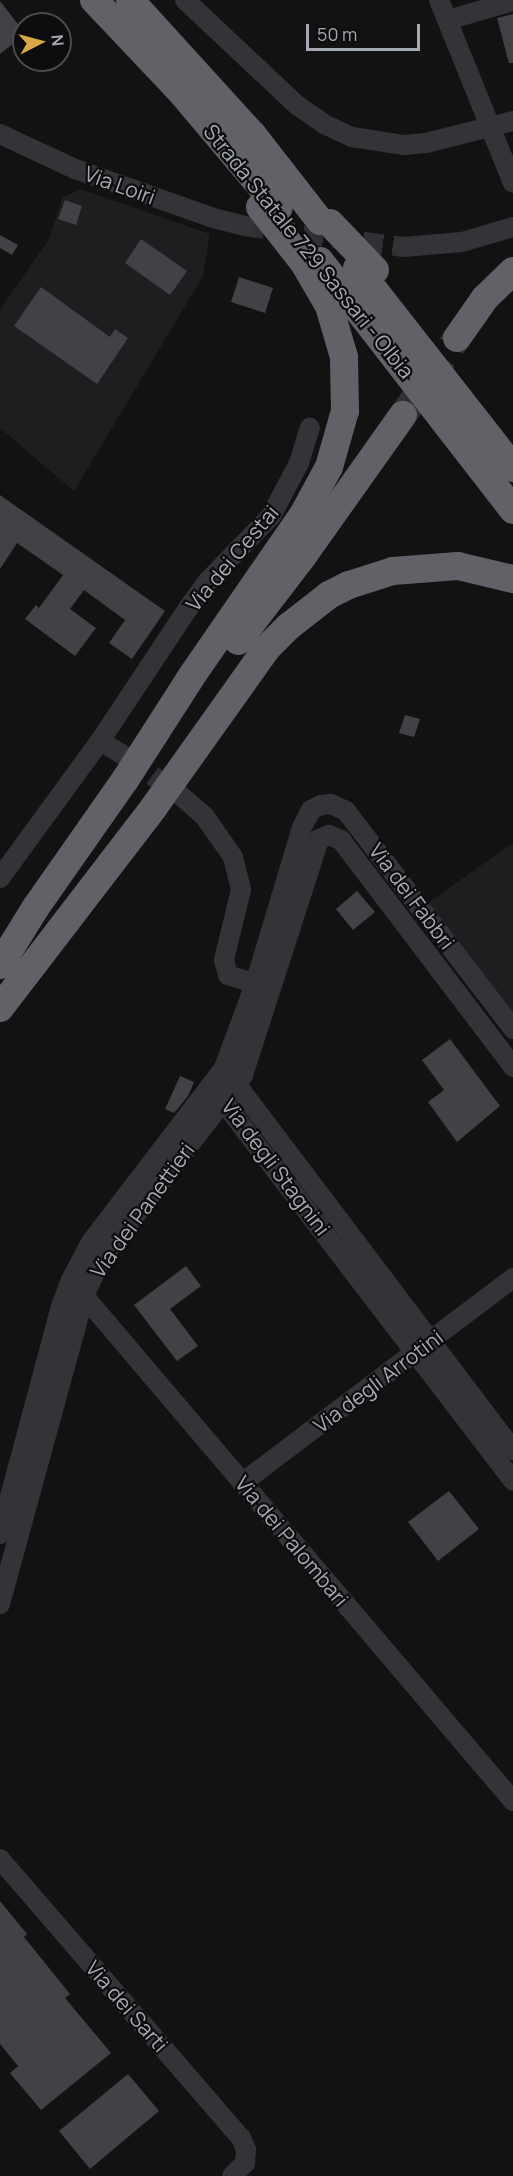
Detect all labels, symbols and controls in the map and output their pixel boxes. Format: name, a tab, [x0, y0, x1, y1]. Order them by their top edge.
north arrow	[12, 12, 72, 72]
scale bar	[309, 12, 423, 50]
text: 50 m	[317, 22, 357, 46]
text: N	[46, 33, 69, 47]
street label: Strada Statale 729 Sassari - Olbia	[199, 119, 419, 383]
street label: Via Loiri	[81, 161, 159, 209]
street label: Via dei Cestai	[181, 500, 283, 616]
street label: Via dei Fabbri	[364, 838, 460, 954]
street label: Via degli Stagnini	[216, 1094, 336, 1240]
street label: Via dei Panettieri	[85, 1138, 199, 1282]
street label: Via degli Arrotini	[308, 1324, 448, 1438]
street label: Via dei Palombari	[230, 1471, 354, 1611]
street label: Via dei Sarti	[81, 1955, 173, 2057]

